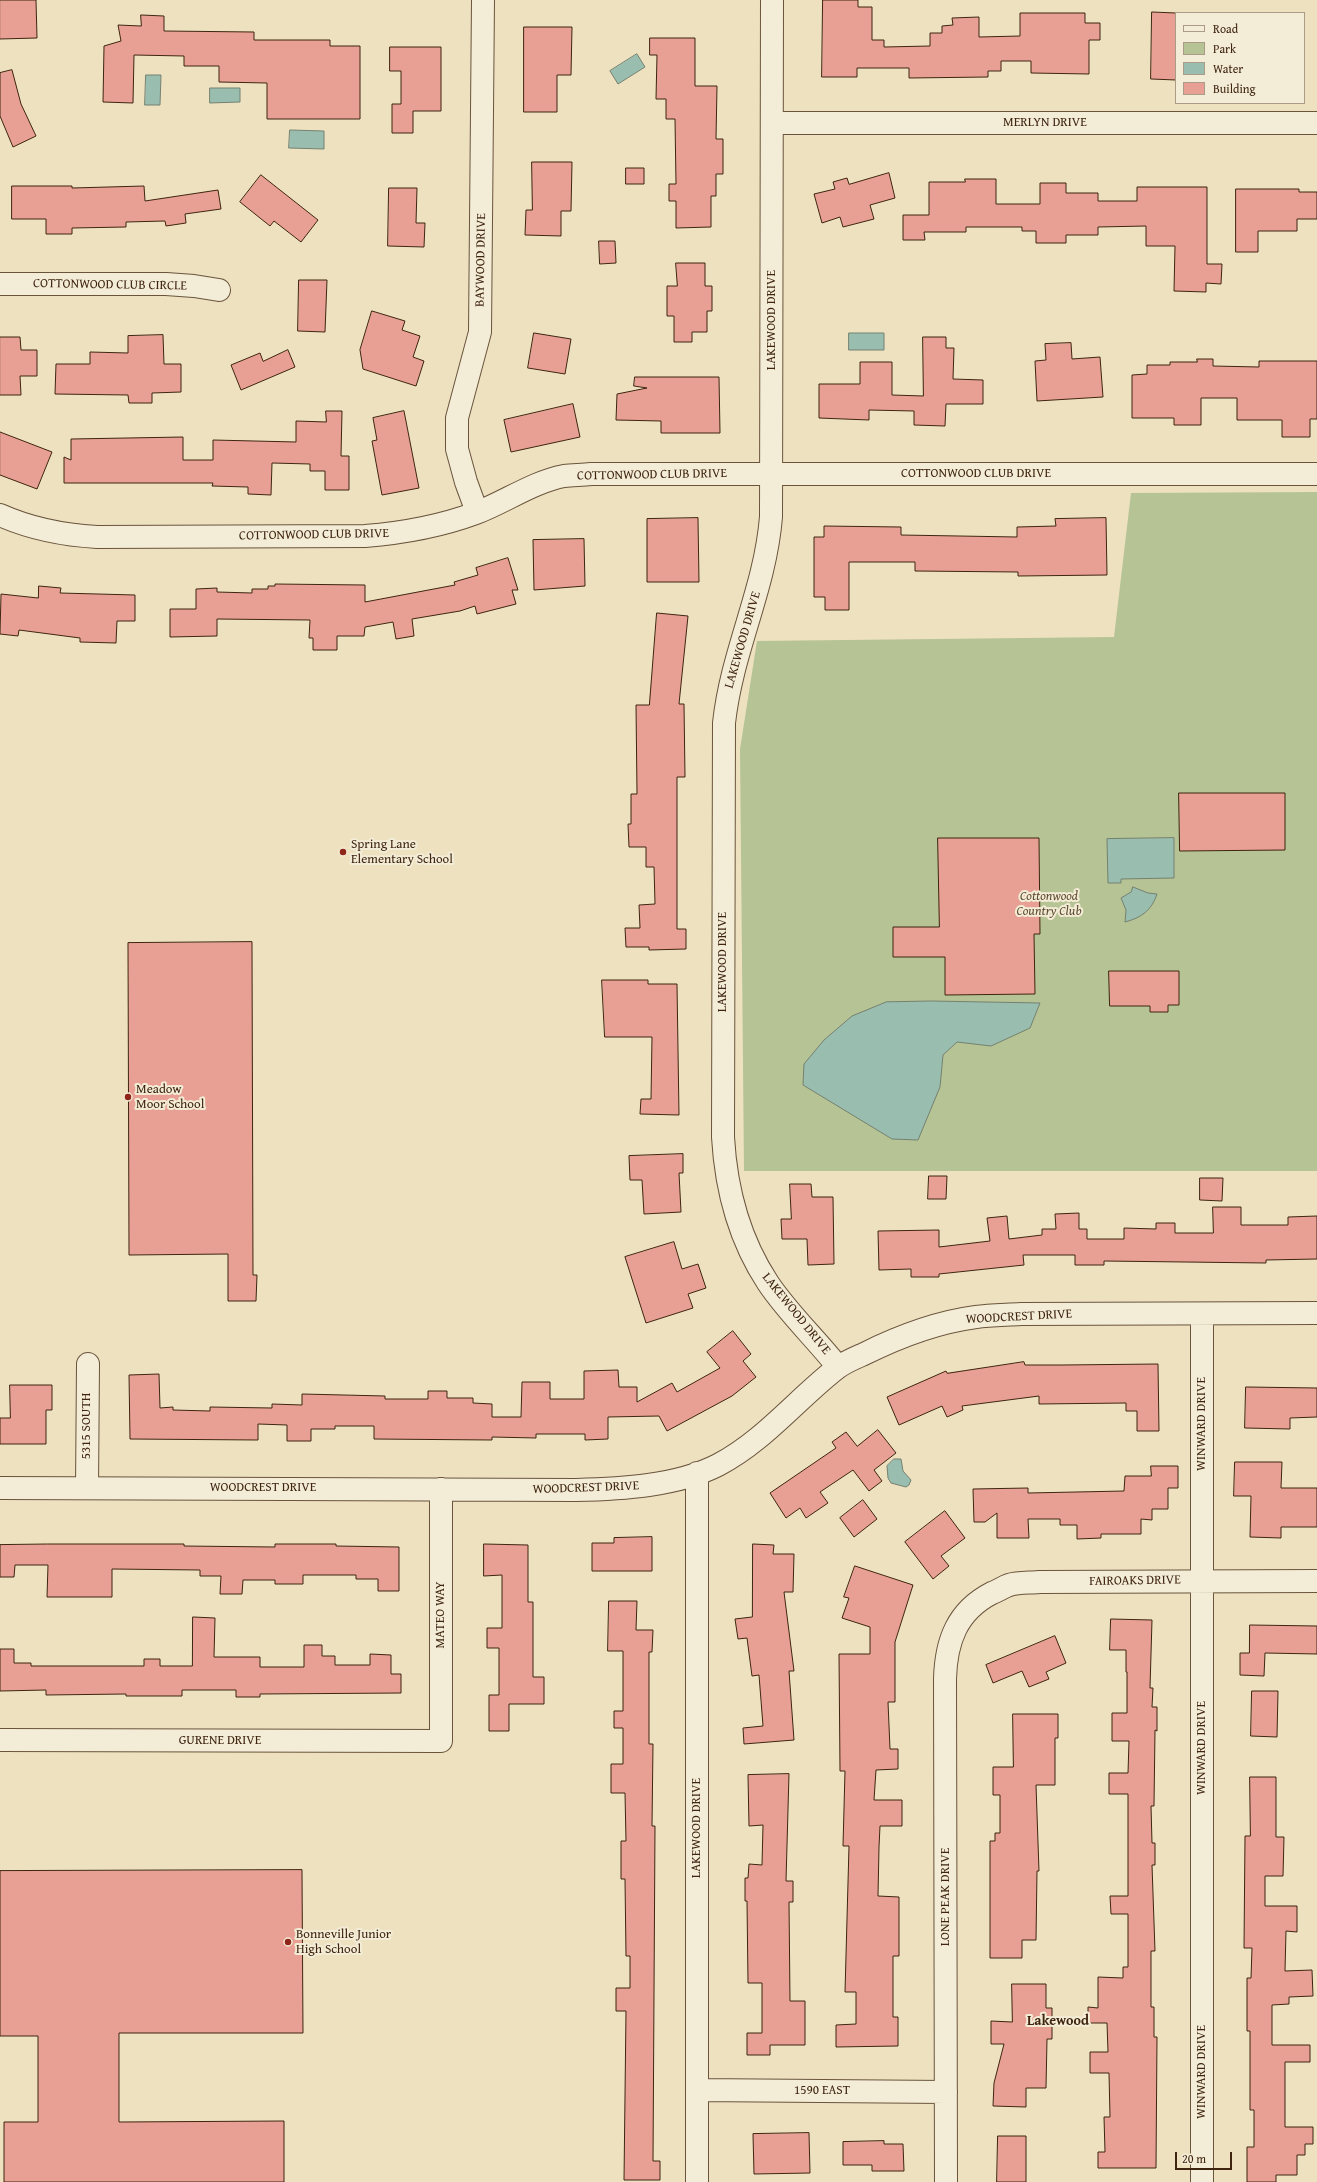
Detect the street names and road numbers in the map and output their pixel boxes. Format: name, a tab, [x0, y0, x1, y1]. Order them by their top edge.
street label: MERLYN DRIVE	[1003, 115, 1087, 131]
street label: BAYWOOD DRIVE	[472, 213, 490, 307]
street label: LAKEWOOD DRIVE	[764, 270, 780, 370]
street label: COTTONWOOD CLUB CIRCLE	[33, 276, 187, 294]
street label: COTTONWOOD CLUB DRIVE	[577, 466, 727, 484]
street label: COTTONWOOD CLUB DRIVE	[901, 466, 1051, 482]
street label: COTTONWOOD CLUB DRIVE	[239, 526, 389, 544]
street label: LAKEWOOD DRIVE	[722, 590, 764, 690]
street label: LAKEWOOD DRIVE	[715, 912, 731, 1012]
street label: LAKEWOOD DRIVE	[758, 1270, 834, 1358]
street label: WOODCREST DRIVE	[965, 1306, 1073, 1328]
street label: WINWARD DRIVE	[1194, 1377, 1210, 1471]
street label: 5315 SOUTH	[79, 1393, 95, 1459]
street label: WOODCREST DRIVE	[532, 1478, 640, 1498]
street label: WOODCREST DRIVE	[210, 1480, 316, 1496]
street label: FAIROAKS DRIVE	[1089, 1572, 1181, 1590]
street label: MATEO WAY	[433, 1581, 449, 1649]
street label: WINWARD DRIVE	[1194, 1701, 1210, 1795]
street label: GURENE DRIVE	[179, 1733, 261, 1749]
street label: LAKEWOOD DRIVE	[689, 1778, 705, 1878]
street label: LONE PEAK DRIVE	[938, 1848, 954, 1946]
street label: WINWARD DRIVE	[1194, 2025, 1210, 2119]
street label: 1590 EAST	[794, 2083, 850, 2099]

